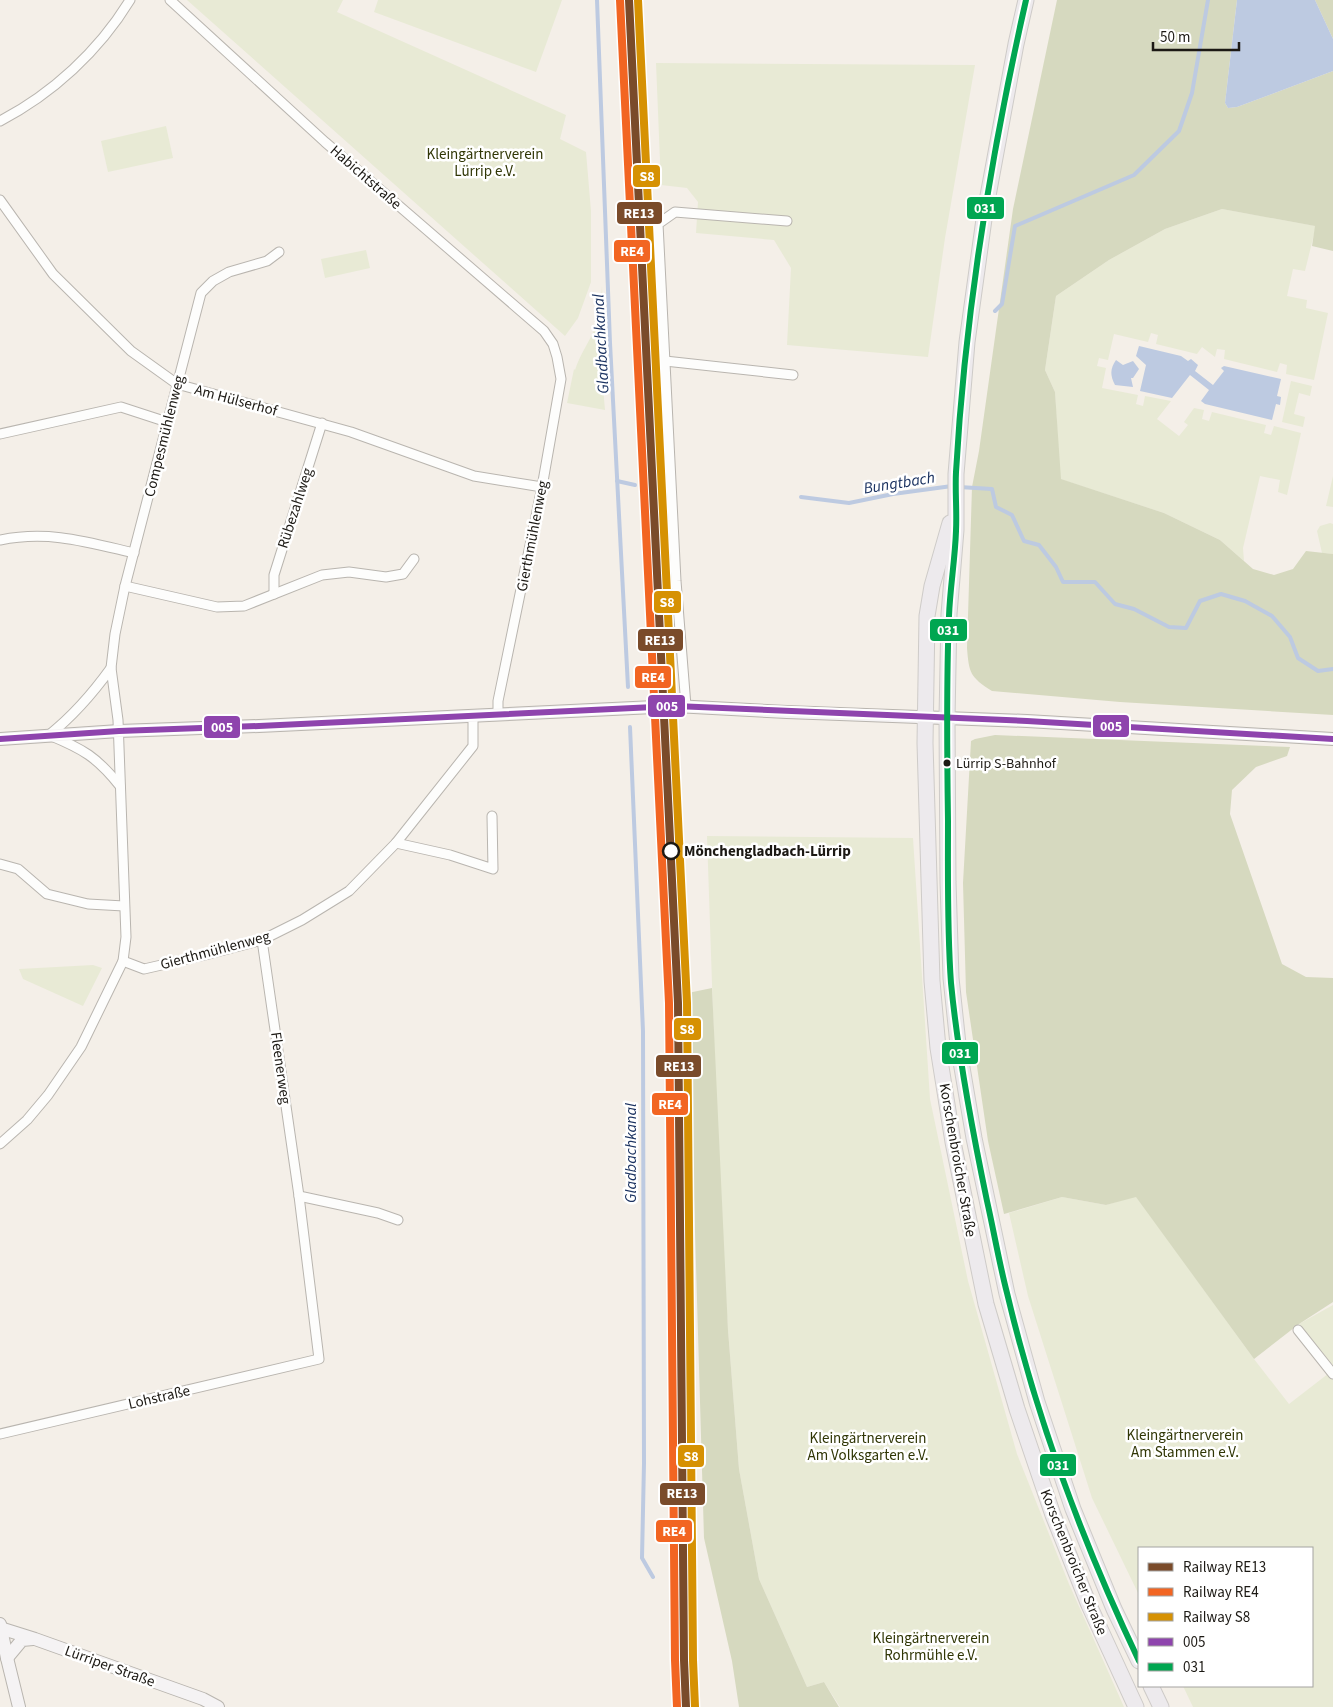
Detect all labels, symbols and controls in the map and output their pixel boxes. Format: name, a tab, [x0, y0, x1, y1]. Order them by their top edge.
scale bar	[1153, 20, 1239, 52]
text: 50 m	[1160, 27, 1190, 48]
street label: Habichtstraße	[325, 140, 406, 214]
park label: Kleingärtnerverein Lürrip e.V.	[426, 144, 544, 182]
line badge: S8	[632, 164, 661, 188]
text: S8	[639, 167, 655, 187]
line badge: 031	[966, 196, 1005, 220]
text: 031	[974, 199, 996, 219]
line badge: RE13	[616, 201, 663, 225]
text: RE13	[623, 204, 655, 224]
line badge: RE4	[613, 239, 651, 263]
text: RE4	[620, 242, 644, 262]
water label: Gladbachkanal	[587, 293, 615, 394]
street label: Compesmühlenweg	[139, 373, 190, 499]
street label: Am Hülserhof	[192, 379, 280, 422]
street label: Rübezahlweg	[273, 465, 319, 551]
water label: Bungtbach	[862, 466, 936, 499]
street label: Gierthmühlenweg	[511, 478, 554, 593]
line badge: S8	[653, 590, 682, 614]
text: S8	[659, 593, 675, 613]
line badge: 031	[929, 618, 968, 642]
text: 031	[937, 621, 959, 641]
line badge: RE13	[637, 628, 684, 652]
text: RE13	[644, 631, 676, 651]
line badge: RE4	[634, 665, 672, 689]
text: RE4	[641, 668, 665, 688]
line badge: 005	[647, 694, 686, 718]
text: 005	[656, 697, 678, 717]
line badge: 005	[1092, 714, 1130, 738]
line badge: 005	[203, 715, 241, 739]
text: 005	[1100, 717, 1122, 737]
text: 005	[211, 718, 233, 738]
place label: Lürrip S-Bahnhof	[956, 754, 1057, 774]
marker: Lürrip S-Bahnhof	[942, 758, 952, 768]
place label: Mönchengladbach-Lürrip	[684, 841, 851, 862]
marker: Mönchengladbach-Lürrip	[662, 842, 680, 860]
street label: Gierthmühlenweg	[158, 926, 273, 975]
line badge: S8	[673, 1017, 702, 1041]
text: S8	[679, 1020, 695, 1040]
street label: Fleenerweg	[265, 1031, 296, 1106]
line badge: 031	[941, 1041, 979, 1065]
text: 031	[949, 1044, 971, 1064]
line badge: RE13	[655, 1054, 702, 1078]
text: RE13	[663, 1057, 695, 1077]
street label: Korschenbroicher Straße	[934, 1082, 981, 1239]
line badge: RE4	[651, 1092, 689, 1116]
text: RE4	[658, 1095, 682, 1115]
water label: Gladbachkanal	[620, 1103, 642, 1203]
street label: Lohstraße	[126, 1380, 192, 1415]
park label: Kleingärtnerverein Am Stammen e.V.	[1126, 1425, 1244, 1463]
park label: Kleingärtnerverein Am Volksgarten e.V.	[807, 1428, 929, 1466]
line badge: S8	[677, 1444, 705, 1468]
text: S8	[683, 1447, 699, 1467]
line badge: 031	[1039, 1453, 1077, 1477]
text: 031	[1047, 1456, 1069, 1476]
line badge: RE13	[659, 1482, 706, 1506]
text: RE13	[666, 1484, 698, 1504]
street label: Korschenbroicher Straße	[1035, 1486, 1112, 1638]
line badge: RE4	[655, 1519, 693, 1543]
text: RE4	[662, 1522, 686, 1542]
legend	[1138, 1547, 1313, 1687]
text: Railway RE13	[1183, 1557, 1266, 1578]
text: Railway RE4	[1183, 1582, 1259, 1603]
text: Railway S8	[1183, 1607, 1250, 1628]
park label: Kleingärtnerverein Rohrmühle e.V.	[872, 1628, 990, 1666]
text: 005	[1183, 1632, 1205, 1653]
street label: Lürriper Straße	[62, 1640, 158, 1693]
text: 031	[1183, 1657, 1205, 1678]

